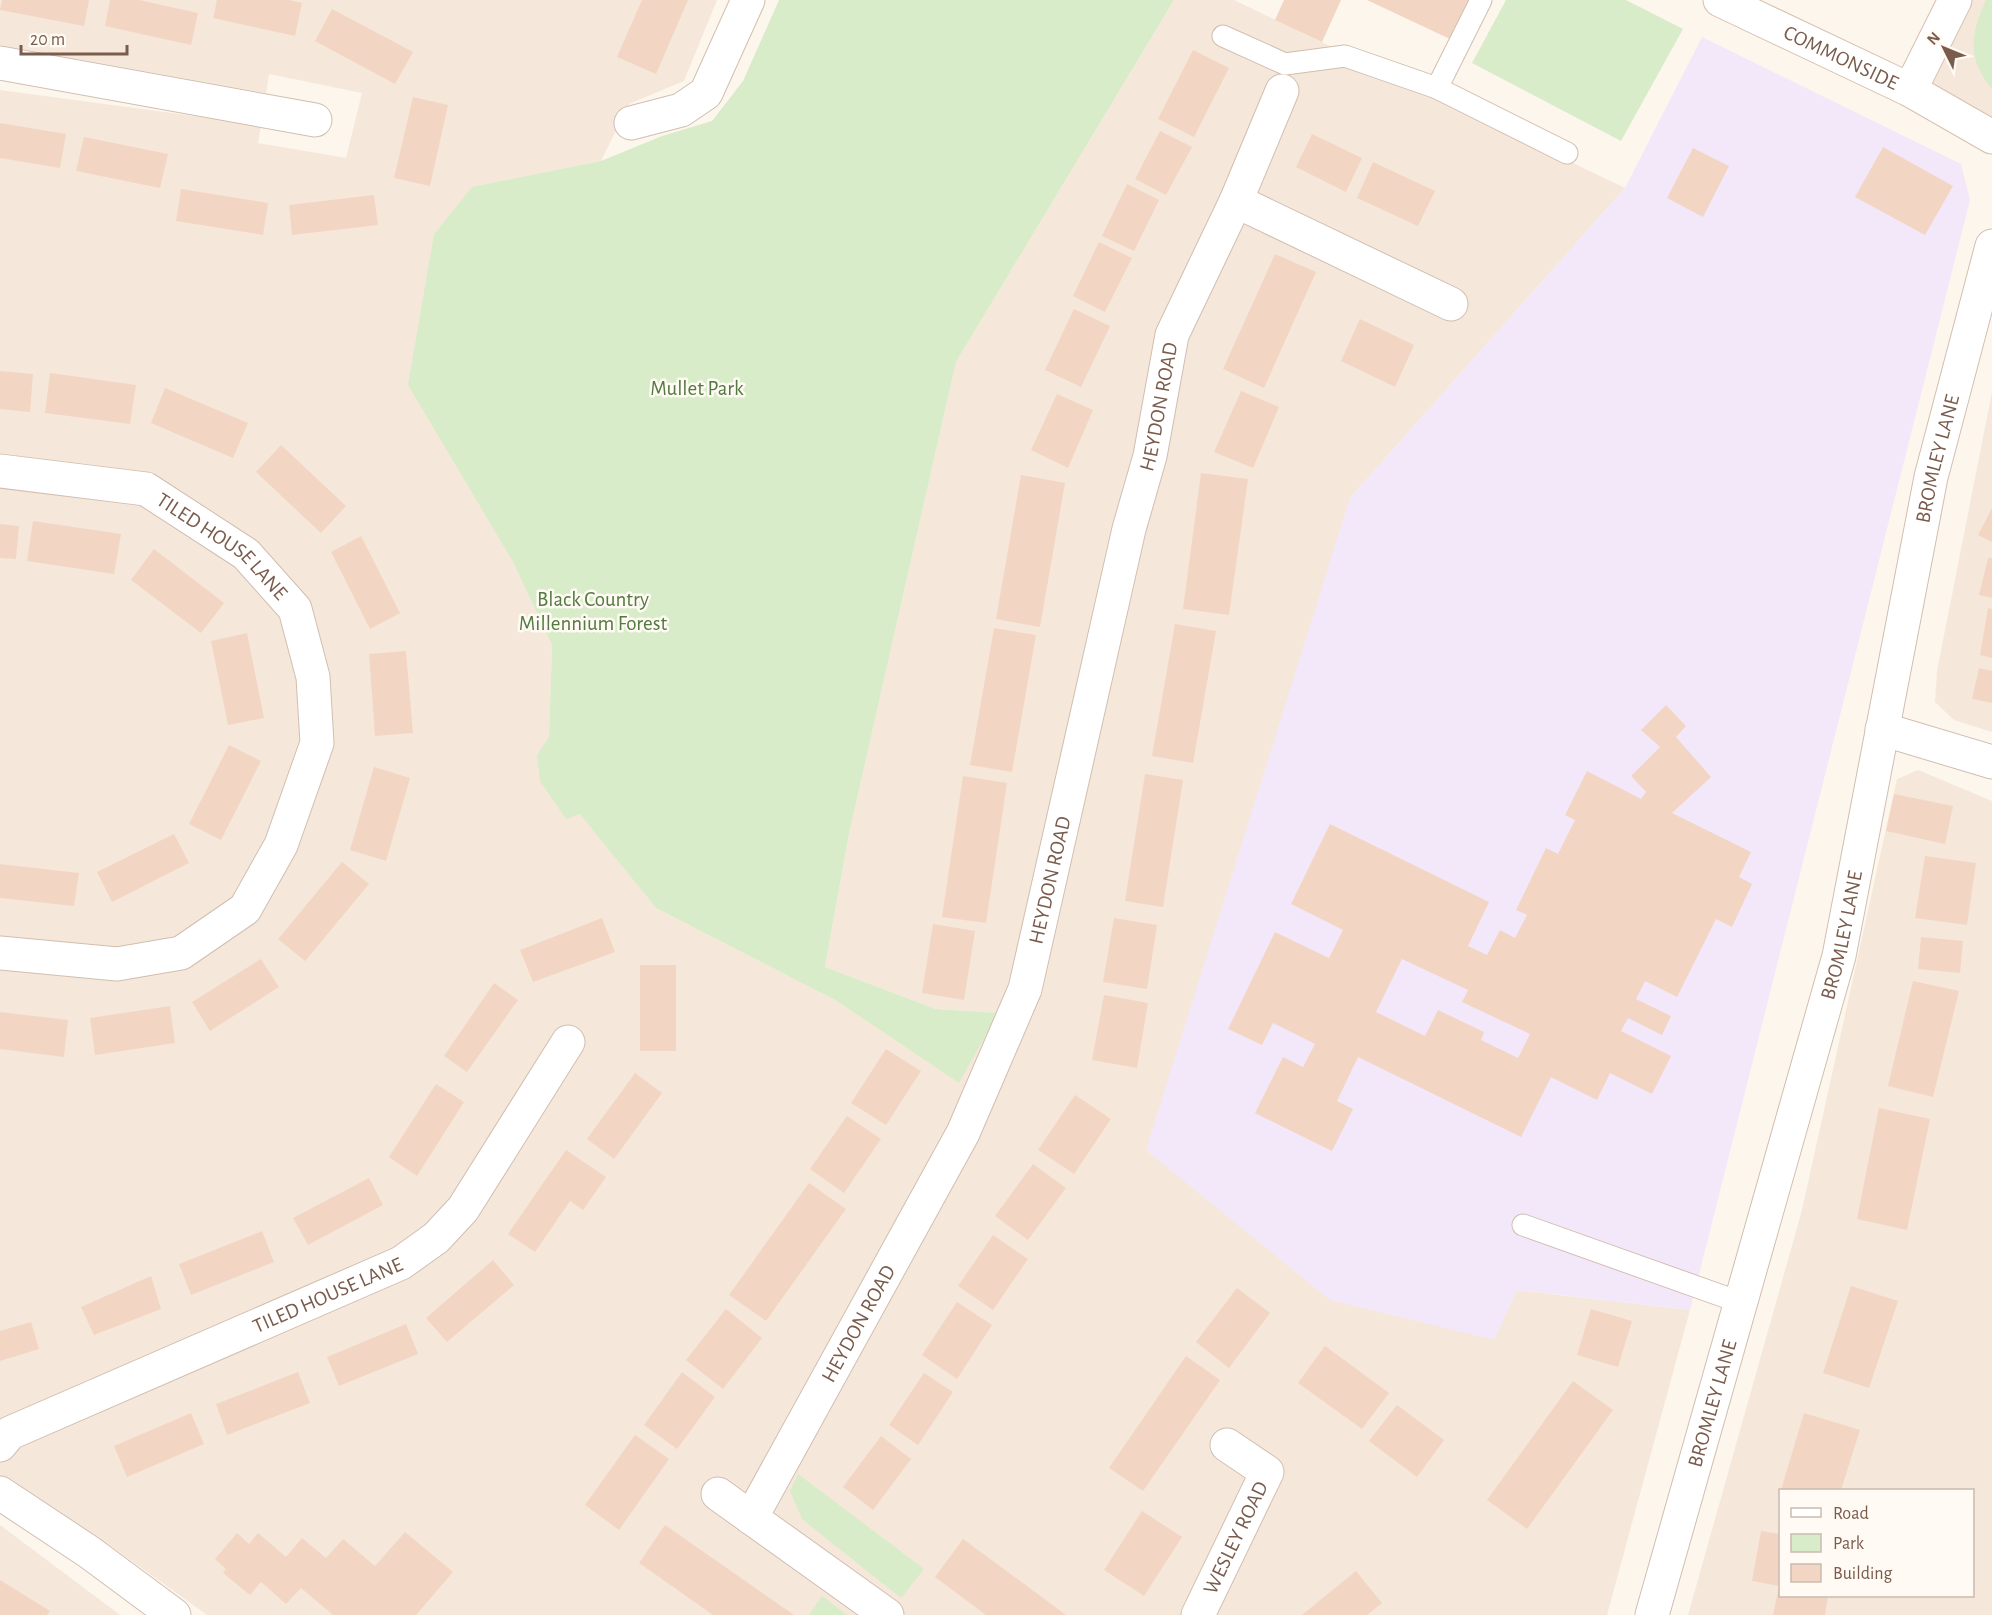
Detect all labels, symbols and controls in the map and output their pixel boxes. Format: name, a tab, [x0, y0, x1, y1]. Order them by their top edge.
scale bar	[21, 18, 128, 56]
north arrow	[1914, 18, 1974, 78]
street label: COMMONSIDE	[1780, 21, 1902, 93]
text: N	[1924, 29, 1943, 48]
text: 20 m	[30, 31, 65, 49]
street label: HEYDON ROAD	[1136, 341, 1181, 473]
park label: Mullet Park	[650, 378, 744, 399]
street label: BROMLEY LANE	[1912, 392, 1963, 525]
street label: TILED HOUSE LANE	[153, 489, 292, 604]
park label: Black Country Millennium Forest	[519, 589, 667, 634]
street label: HEYDON ROAD	[1025, 814, 1074, 946]
street label: BROMLEY LANE	[1817, 869, 1866, 1002]
street label: TILED HOUSE LANE	[250, 1253, 406, 1337]
street label: HEYDON ROAD	[817, 1261, 899, 1386]
street label: BROMLEY LANE	[1684, 1337, 1740, 1469]
street label: WESLEY ROAD	[1199, 1478, 1271, 1597]
legend	[1779, 1489, 1974, 1597]
text: Road	[1833, 1505, 1869, 1523]
text: Park	[1833, 1535, 1865, 1553]
text: Building	[1833, 1565, 1893, 1583]

